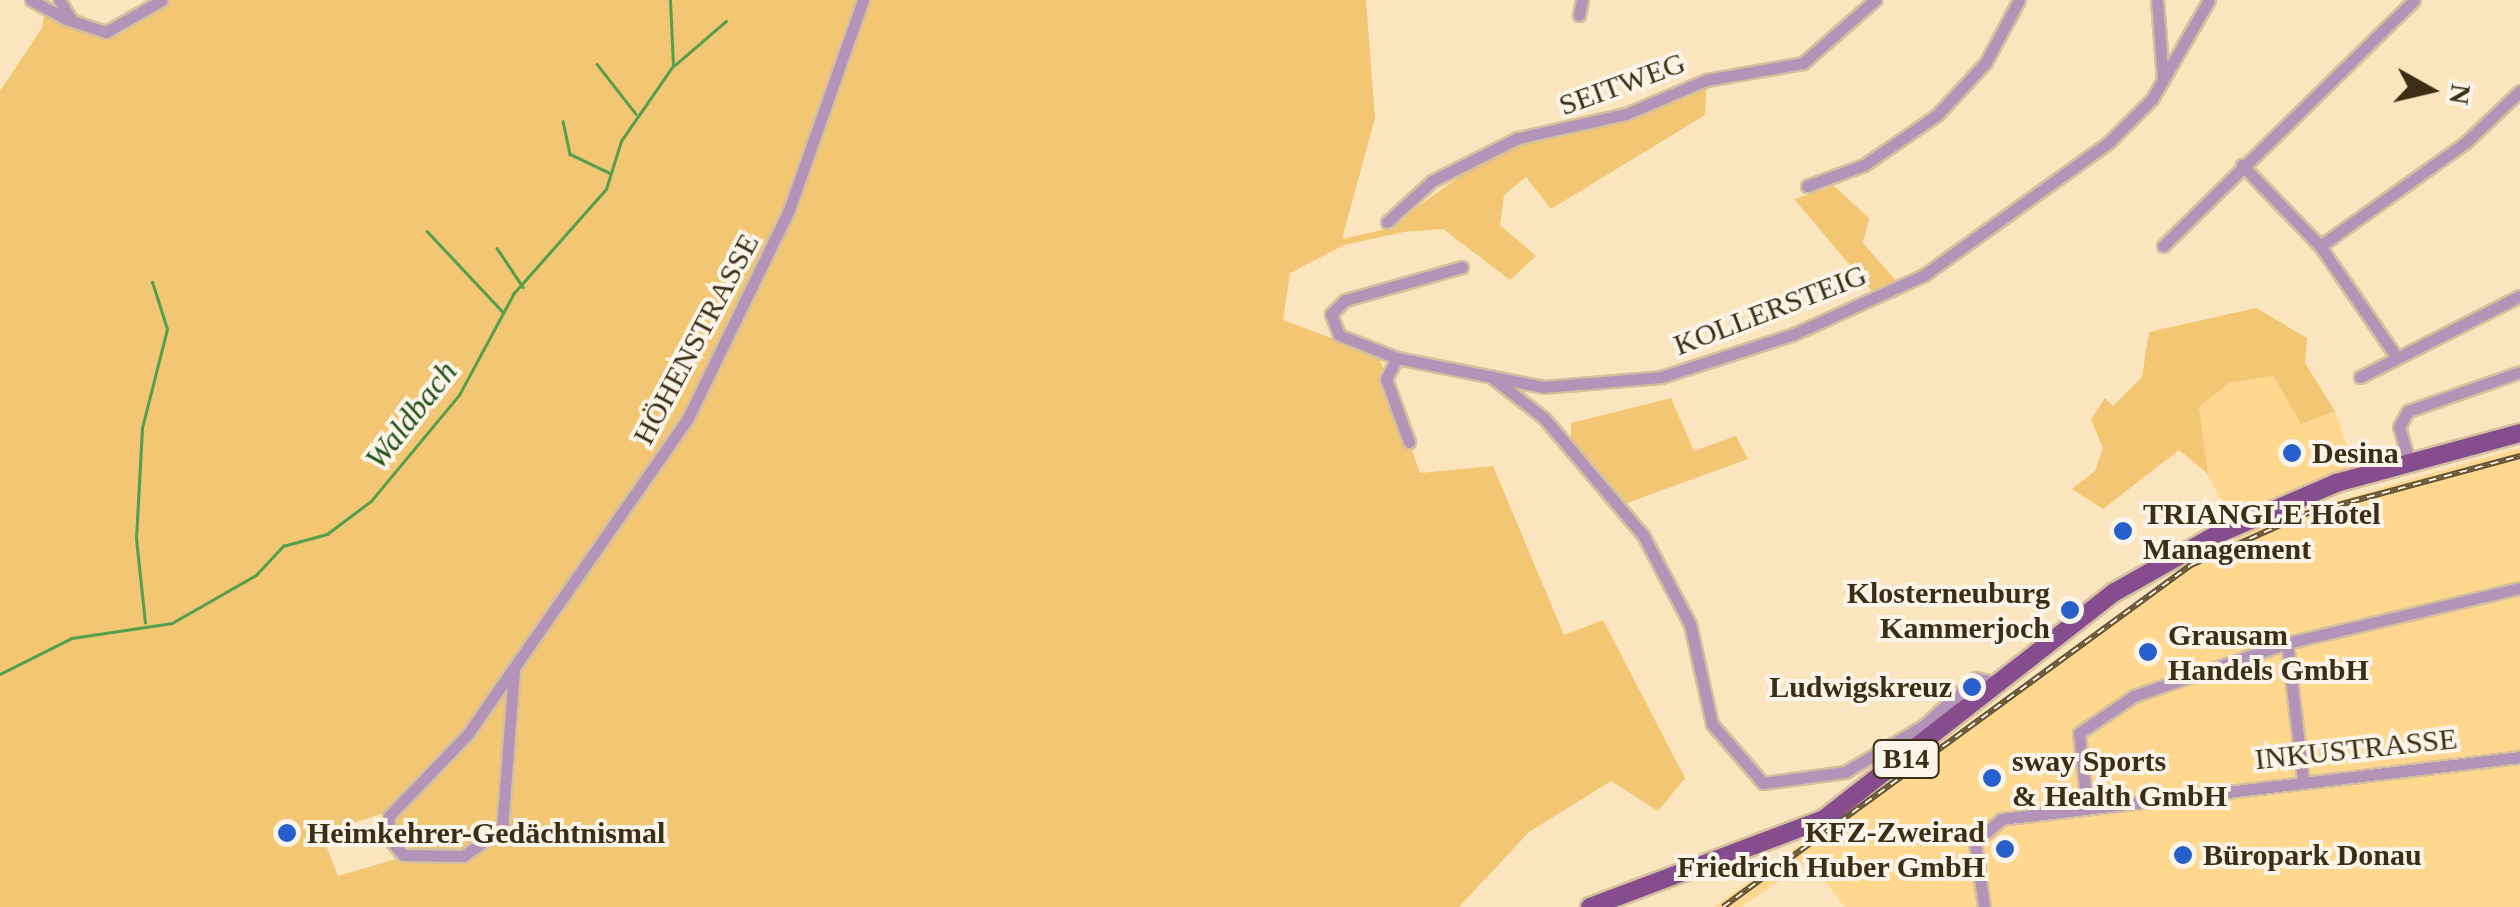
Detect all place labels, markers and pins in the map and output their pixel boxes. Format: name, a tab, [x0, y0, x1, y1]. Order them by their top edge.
place label: Desina	[2312, 435, 2399, 471]
marker: Desina	[2281, 442, 2303, 464]
place label: TRIANGLE Hotel Management	[2143, 496, 2381, 566]
marker: TRIANGLE Hotel Management	[2112, 520, 2134, 542]
place label: Klosterneuburg Kammerjoch	[1847, 575, 2050, 646]
marker: Klosterneuburg Kammerjoch	[2059, 599, 2081, 621]
place label: Grausam Handels GmbH	[2168, 617, 2369, 688]
marker: Grausam Handels GmbH	[2137, 641, 2159, 663]
place label: Ludwigskreuz	[1769, 669, 1952, 705]
marker: Ludwigskreuz	[1961, 676, 1983, 698]
place label: sway Sports & Health GmbH	[2012, 743, 2227, 814]
marker: sway Sports & Health GmbH	[1981, 767, 2003, 789]
place label: KFZ-Zweirad Friedrich Huber GmbH	[1677, 814, 1985, 884]
place label: Heimkehrer-Gedächtnismal	[307, 815, 665, 851]
marker: Heimkehrer-Gedächtnismal	[276, 822, 298, 844]
place label: Büropark Donau	[2203, 837, 2422, 873]
marker: KFZ-Zweirad Friedrich Huber GmbH	[1994, 838, 2016, 860]
marker: Büropark Donau	[2172, 844, 2194, 866]

